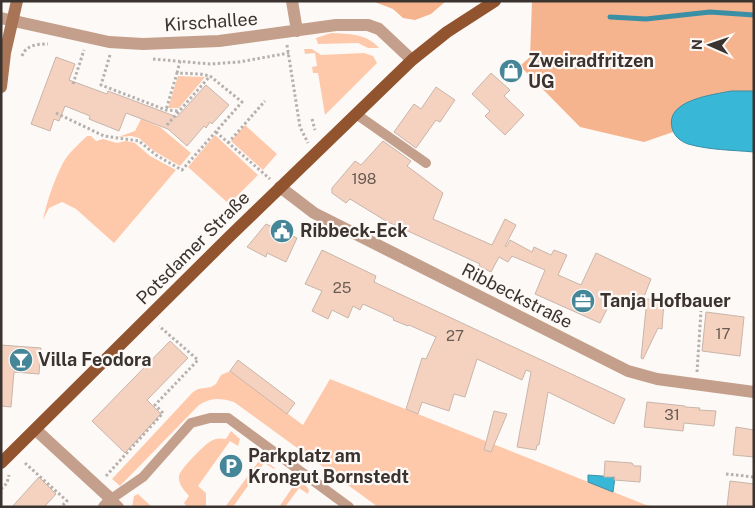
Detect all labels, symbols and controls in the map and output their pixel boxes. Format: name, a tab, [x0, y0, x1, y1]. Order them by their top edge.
street label: Kirschallee	[164, 8, 258, 35]
north arrow	[685, 20, 735, 70]
text: N	[689, 39, 705, 50]
place label: Zweiradfritzen UG	[528, 50, 654, 92]
shop icon: Zweiradfritzen UG	[498, 58, 524, 84]
house number: 198	[351, 170, 377, 187]
street label: Potsdamer Straße	[132, 187, 254, 309]
public building icon: Ribbeck-Eck	[269, 218, 295, 244]
place label: Ribbeck-Eck	[300, 220, 408, 241]
street label: Ribbeckstraße	[458, 259, 576, 332]
house number: 25	[333, 279, 351, 296]
office icon: Tanja Hofbauer	[570, 288, 596, 314]
place label: Tanja Hofbauer	[600, 290, 731, 311]
house number: 17	[715, 325, 731, 342]
house number: 27	[446, 327, 464, 344]
bar icon: Villa Feodora	[8, 347, 34, 373]
place label: Villa Feodora	[38, 349, 151, 370]
house number: 31	[664, 406, 680, 423]
place label: Parkplatz am Krongut Bornstedt	[248, 445, 409, 487]
parking icon: Parkplatz am Krongut Bornstedt	[218, 453, 244, 479]

